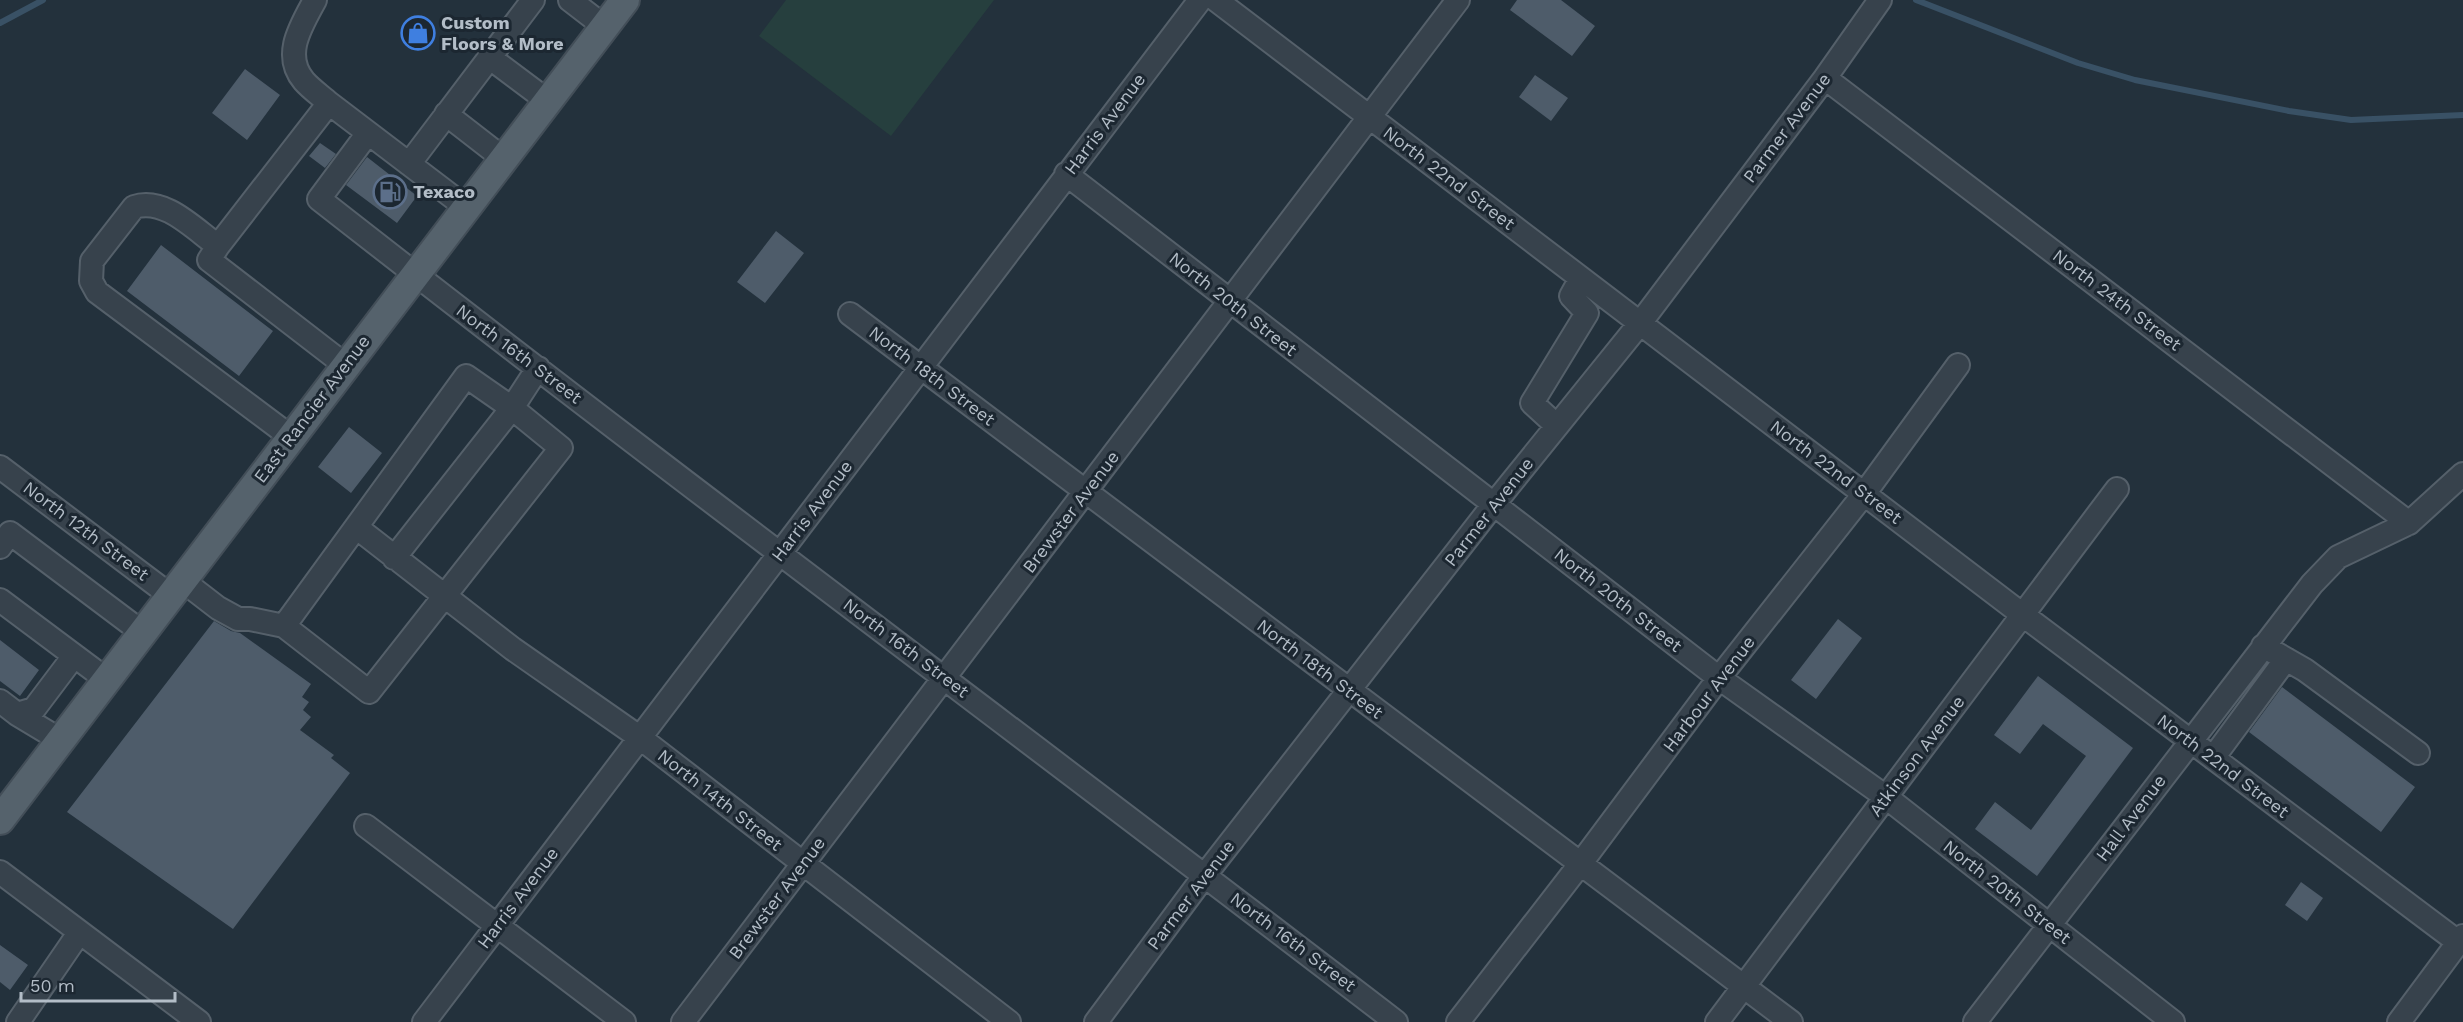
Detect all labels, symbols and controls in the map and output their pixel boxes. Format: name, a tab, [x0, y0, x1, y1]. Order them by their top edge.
place label: Custom Floors & More	[441, 12, 564, 54]
shop icon: Custom Floors & More	[400, 15, 436, 51]
street label: Harris Avenue	[1060, 69, 1149, 178]
street label: Parmer Avenue	[1738, 69, 1835, 187]
street label: North 22nd Street	[1379, 121, 1520, 234]
fuel station icon: Texaco	[372, 174, 408, 210]
place label: Texaco	[413, 181, 475, 202]
street label: North 24th Street	[2049, 244, 2186, 355]
street label: North 20th Street	[1165, 247, 1302, 360]
street label: North 16th Street	[452, 299, 587, 408]
street label: North 18th Street	[865, 321, 1000, 430]
street label: East Rancier Avenue	[249, 331, 374, 487]
street label: North 22nd Street	[1766, 415, 1907, 528]
street label: Brewster Avenue	[1018, 447, 1123, 577]
street label: Parmer Avenue	[1440, 453, 1538, 570]
street label: Harris Avenue	[767, 456, 856, 565]
street label: North 12th Street	[19, 477, 154, 585]
street label: North 20th Street	[1550, 543, 1687, 656]
street label: North 16th Street	[839, 593, 974, 702]
street label: North 18th Street	[1253, 614, 1388, 723]
street label: Harbour Avenue	[1658, 632, 1759, 756]
street label: Atkinson Avenue	[1864, 691, 1969, 820]
street label: North 22nd Street	[2153, 709, 2294, 822]
street label: North 14th Street	[654, 744, 787, 855]
street label: Hall Avenue	[2091, 770, 2170, 865]
street label: Brewster Avenue	[724, 833, 829, 963]
street label: North 20th Street	[1939, 835, 2076, 948]
street label: Parmer Avenue	[1142, 836, 1239, 954]
street label: Harris Avenue	[473, 843, 562, 952]
street label: North 16th Street	[1226, 887, 1361, 996]
scale bar	[21, 965, 176, 1003]
text: 50 m	[30, 975, 75, 996]

